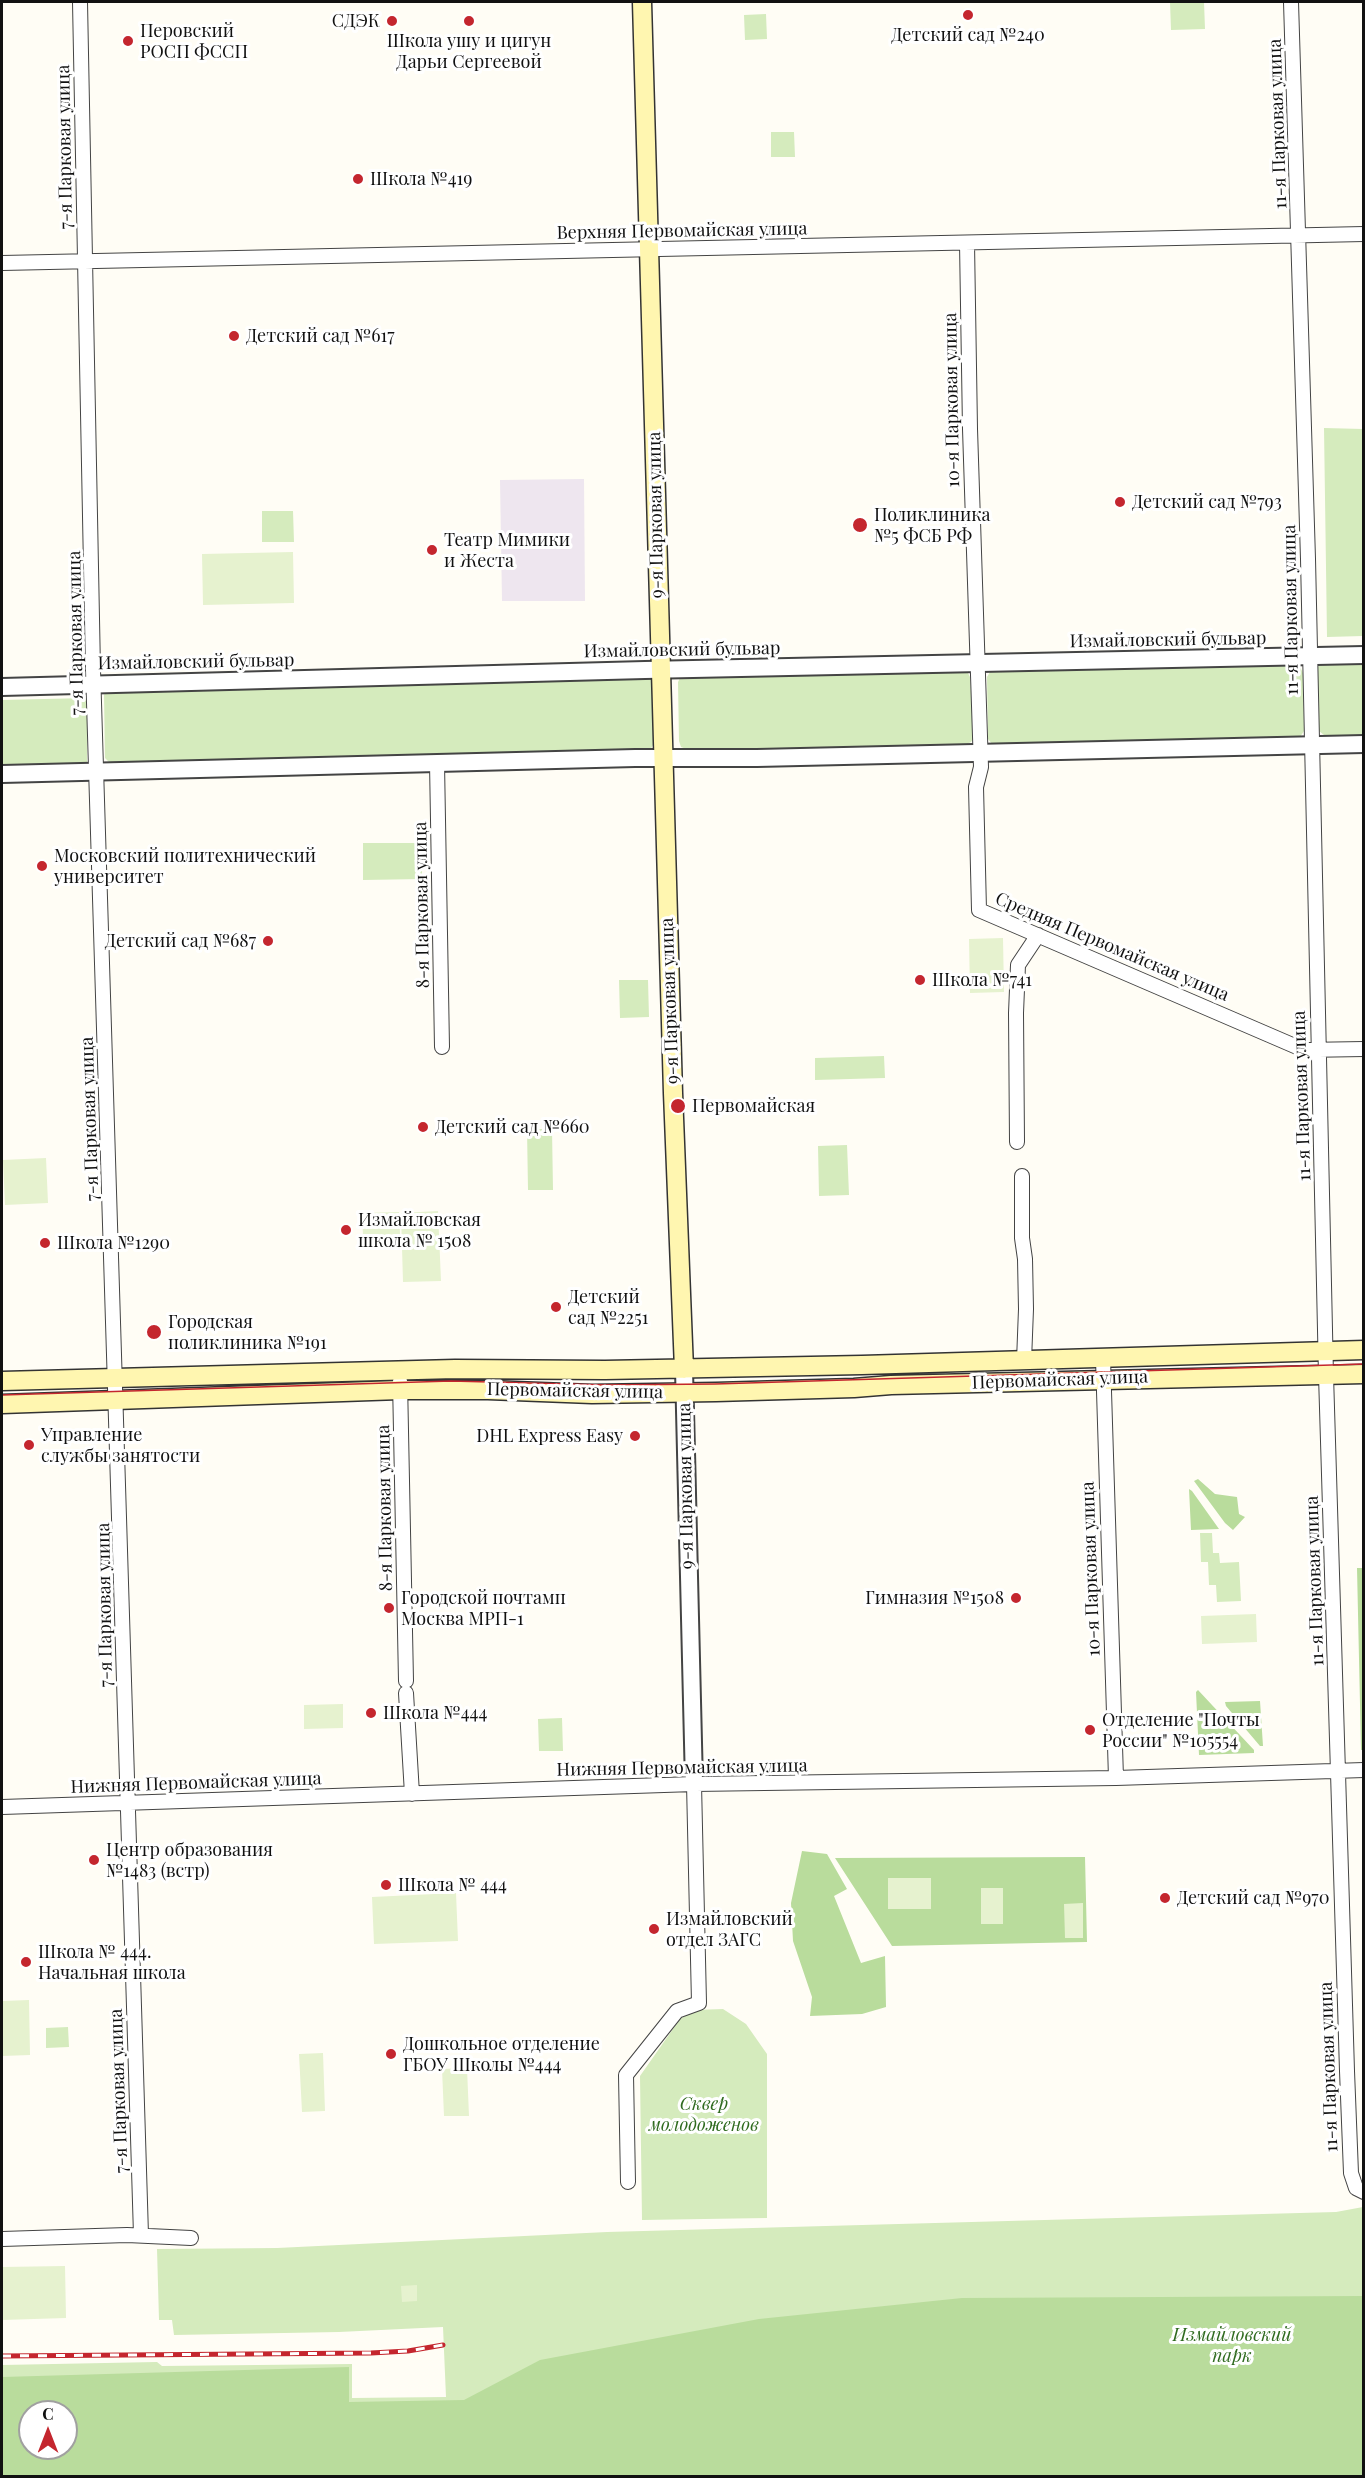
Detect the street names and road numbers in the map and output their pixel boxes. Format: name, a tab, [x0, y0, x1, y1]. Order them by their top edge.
street label: 11-я Парковая улица	[1264, 38, 1292, 210]
street label: 7-я Парковая улица	[53, 65, 77, 229]
street label: Верхняя Первомайская улица	[556, 218, 808, 244]
street label: 10-я Парковая улица	[940, 312, 964, 488]
street label: 9-я Парковая улица	[644, 431, 668, 599]
street label: 11-я Парковая улица	[1279, 525, 1303, 695]
street label: 7-я Парковая улица	[64, 551, 88, 715]
street label: Измайловский бульвар	[1069, 627, 1267, 653]
street label: Измайловский бульвар	[583, 637, 781, 663]
street label: Измайловский бульвар	[97, 649, 295, 675]
street label: 8-я Парковая улица	[410, 821, 434, 989]
street label: Средняя Первомайская улица	[992, 888, 1232, 1006]
street label: 9-я Парковая улица	[656, 917, 684, 1085]
street label: 11-я Парковая улица	[1288, 1010, 1316, 1182]
street label: 7-я Парковая улица	[76, 1036, 104, 1202]
street label: Первомайская улица	[972, 1366, 1148, 1394]
street label: Первомайская улица	[487, 1379, 663, 1403]
street label: 9-я Парковая улица	[674, 1402, 698, 1570]
street label: 8-я Парковая улица	[373, 1424, 397, 1592]
street label: 10-я Парковая улица	[1077, 1481, 1105, 1657]
street label: 11-я Парковая улица	[1301, 1495, 1329, 1667]
street label: 7-я Парковая улица	[93, 1523, 117, 1687]
street label: Нижняя Первомайская улица	[556, 1755, 808, 1781]
street label: Нижняя Первомайская улица	[70, 1768, 322, 1798]
street label: 11-я Парковая улица	[1315, 1981, 1343, 2153]
street label: 7-я Парковая улица	[105, 2008, 133, 2174]

